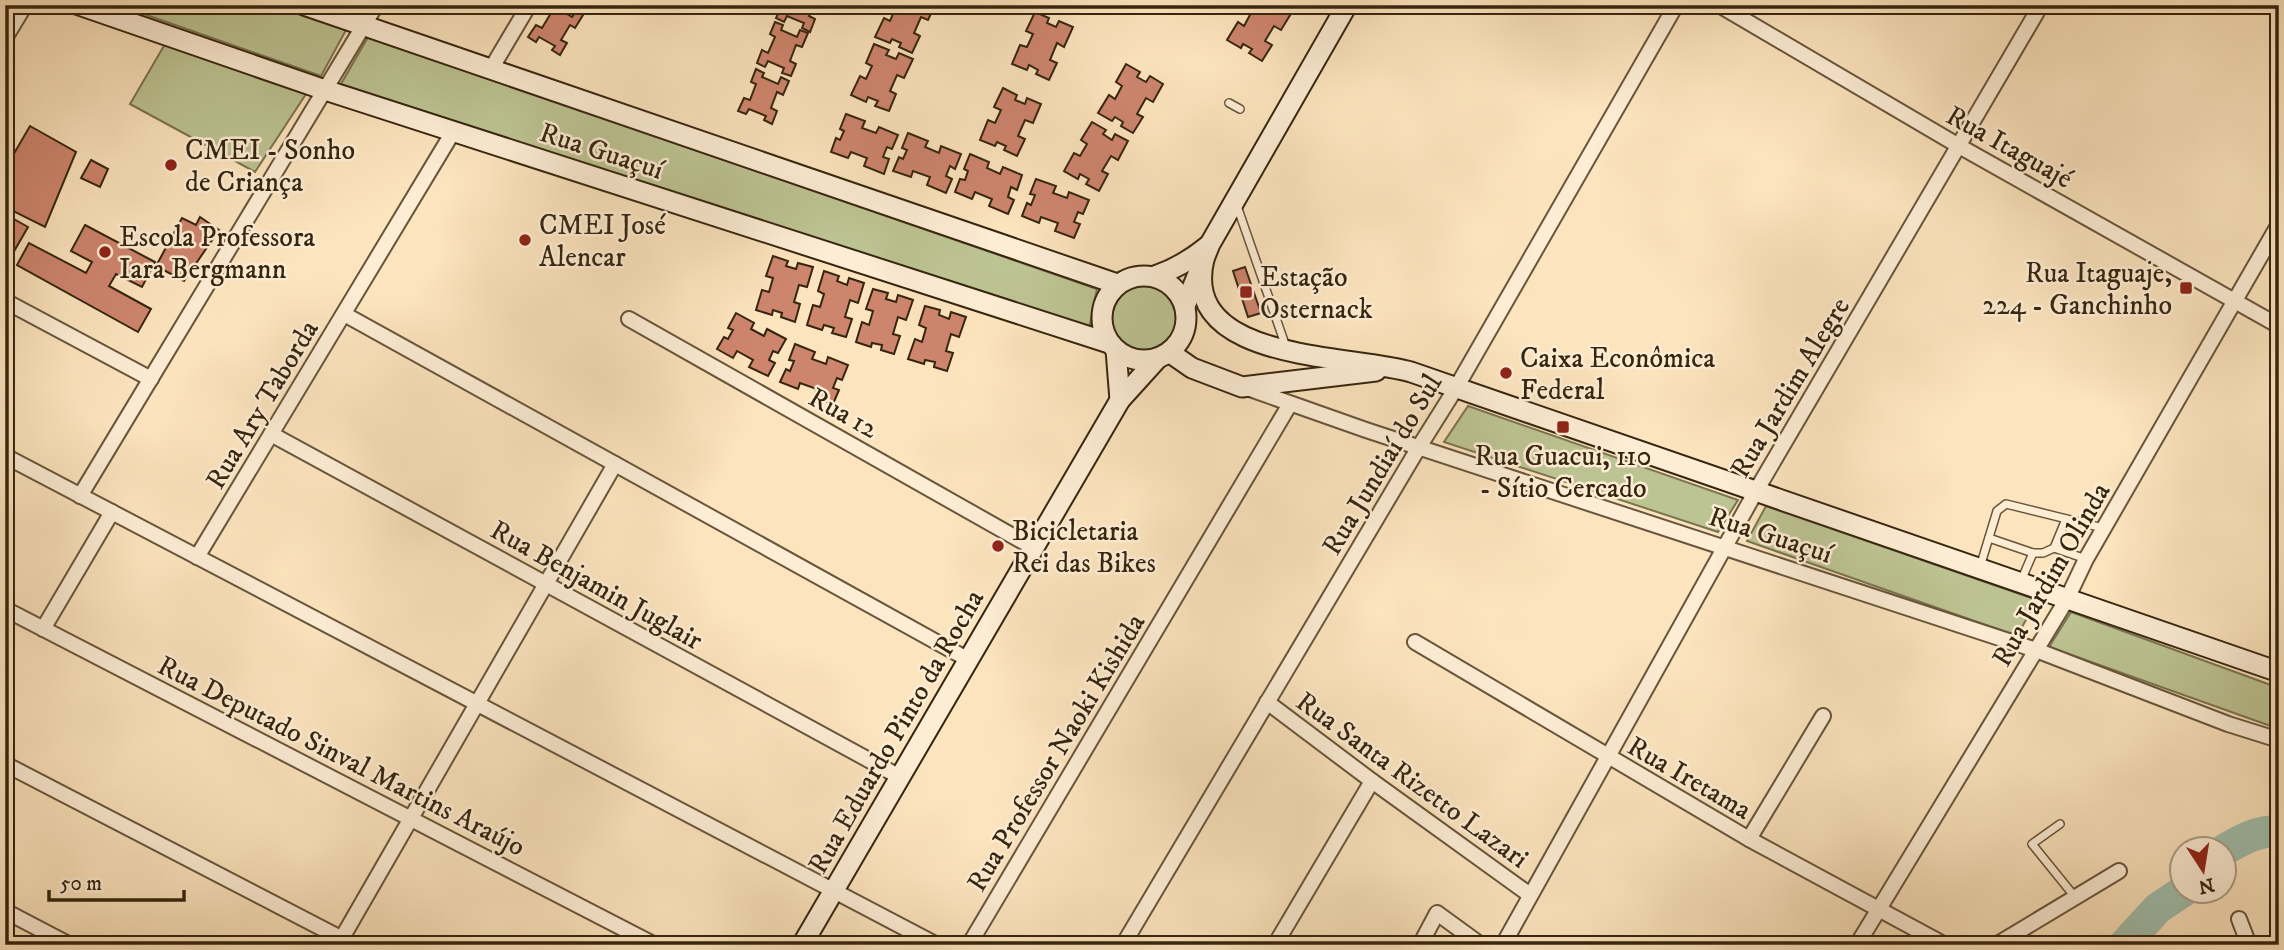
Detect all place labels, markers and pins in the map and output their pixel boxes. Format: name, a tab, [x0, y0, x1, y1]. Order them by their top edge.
place label: CMEI - Sonho de Criança	[185, 133, 355, 200]
marker: CMEI - Sonho de Criança	[163, 157, 179, 173]
place label: CMEI José Alencar	[539, 208, 666, 275]
place label: Escola Professora Iara Bergmann	[119, 220, 315, 287]
marker: CMEI José Alencar	[517, 232, 533, 248]
marker: Escola Professora Iara Bergmann	[97, 244, 113, 260]
place label: Rua Itaguaje, 224 - Ganchinho	[1982, 256, 2172, 323]
place label: Estação Osternack	[1260, 260, 1373, 327]
marker: Rua Itaguaje, 224 - Ganchinho	[2178, 280, 2194, 296]
marker: Estação Osternack	[1238, 284, 1254, 300]
place label: Caixa Econômica Federal	[1520, 341, 1715, 408]
marker: Caixa Econômica Federal	[1498, 365, 1514, 381]
marker: Rua Guacui, 110 - Sítio Cercado	[1555, 419, 1571, 435]
place label: Rua Guacui, 110 - Sítio Cercado	[1475, 439, 1651, 506]
place label: Bicicletaria Rei das Bikes	[1012, 514, 1156, 581]
marker: Bicicletaria Rei das Bikes	[990, 538, 1006, 554]

